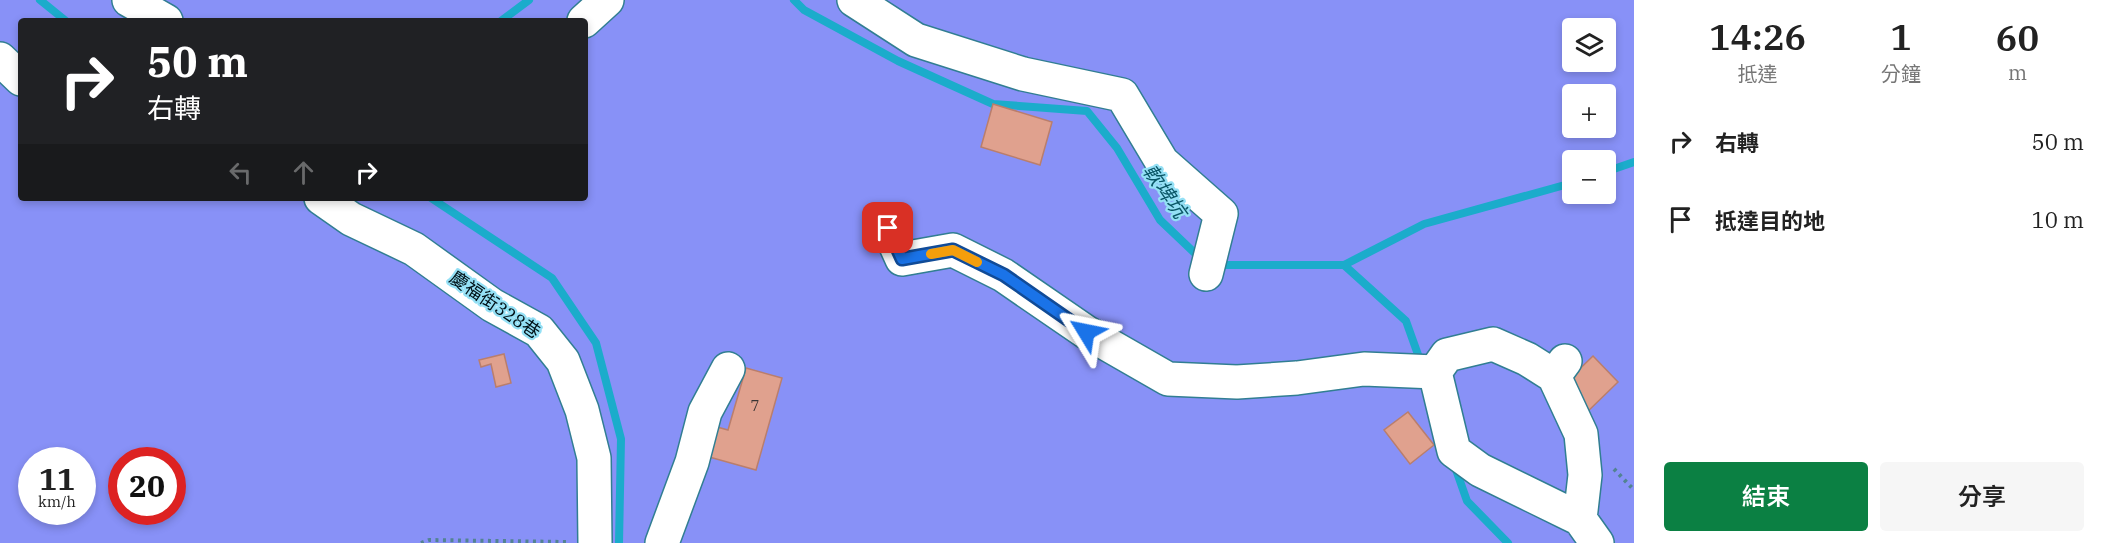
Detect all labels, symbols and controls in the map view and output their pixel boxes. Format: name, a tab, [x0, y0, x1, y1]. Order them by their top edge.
text: 14:26	[1709, 13, 1806, 60]
text: 1	[1890, 13, 1912, 60]
text: 60	[1996, 14, 2039, 61]
map controls	[1562, 18, 1616, 204]
button: layers	[1562, 18, 1616, 72]
text: 50 m	[147, 34, 248, 89]
icon: right	[48, 42, 126, 120]
text: m	[2008, 59, 2027, 86]
text: 抵達	[1737, 60, 1777, 87]
text: 分鐘	[1881, 60, 1921, 87]
button: +	[1562, 84, 1616, 138]
text: 右轉	[147, 90, 201, 125]
icon: right	[1664, 125, 1697, 158]
text: 50 m	[2032, 127, 2084, 156]
text: 右轉	[1715, 128, 1759, 157]
button: −	[1562, 150, 1616, 204]
icon: left	[224, 156, 257, 189]
icon: ahead	[287, 156, 320, 189]
icon: right	[350, 156, 383, 189]
water label: 軟埤坑	[1137, 158, 1195, 225]
pin	[862, 202, 913, 253]
icon: arrive	[1664, 203, 1697, 236]
text: 10 m	[2032, 205, 2084, 234]
text: 抵達目的地	[1715, 206, 1825, 235]
icon: arrive	[871, 211, 904, 244]
street label: 慶福街328巷	[446, 266, 545, 343]
position arrow	[1054, 300, 1118, 364]
house number: 7	[750, 396, 760, 415]
speed limit sign: 20	[108, 447, 186, 525]
text: 11	[39, 459, 75, 498]
button: 結束	[1664, 462, 1868, 531]
button: 分享	[1880, 462, 2084, 531]
text: km/h	[38, 492, 76, 511]

